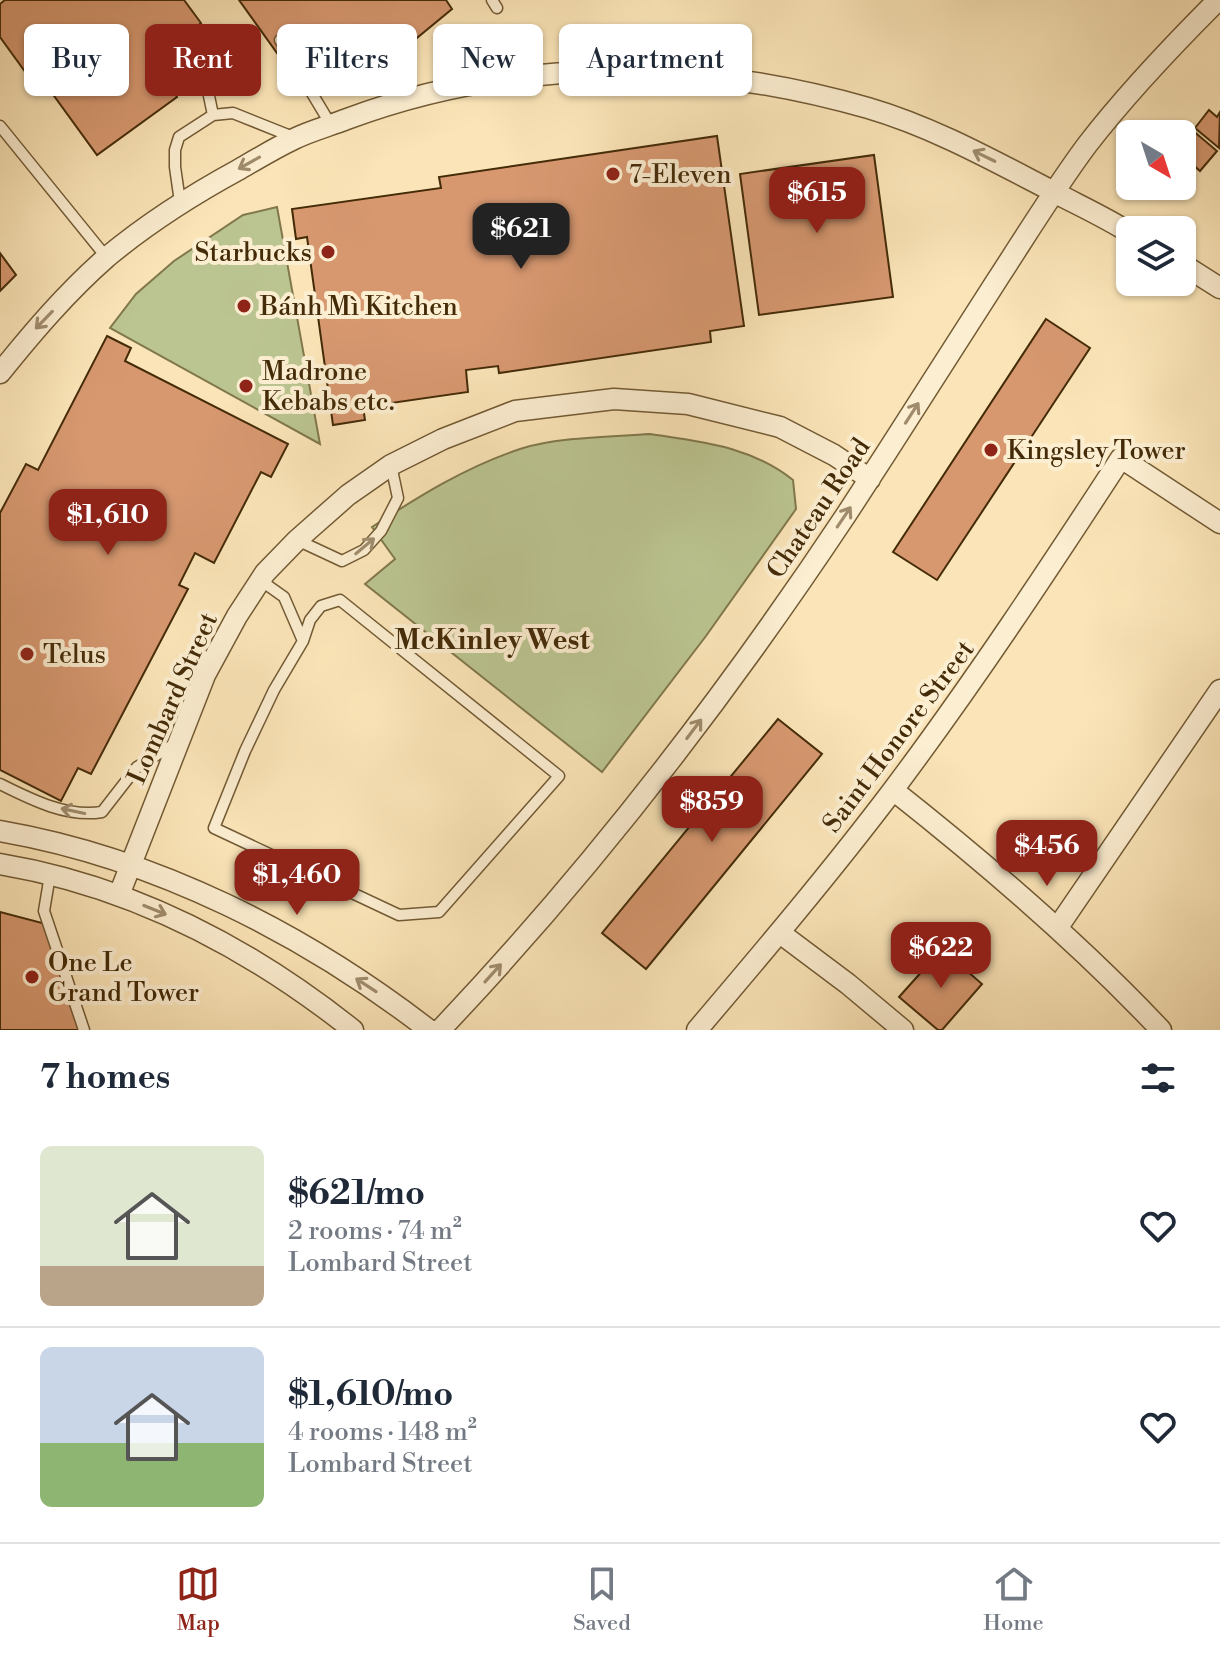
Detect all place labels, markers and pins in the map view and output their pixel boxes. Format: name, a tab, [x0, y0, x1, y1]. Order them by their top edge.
place label: 7-Eleven	[629, 159, 731, 191]
marker: 7-Eleven	[604, 165, 622, 183]
pin: $615	[770, 167, 864, 235]
pin: $621	[474, 203, 568, 271]
place label: Starbucks	[195, 237, 312, 269]
marker: Starbucks	[319, 243, 337, 261]
place label: Bánh Mì Kitchen	[259, 291, 458, 323]
marker: Bánh Mì Kitchen	[235, 297, 253, 315]
place label: Madrone Kebabs etc.	[262, 356, 395, 418]
marker: Madrone Kebabs etc.	[237, 377, 255, 395]
place label: Kingsley Tower	[1007, 435, 1186, 467]
marker: Kingsley Tower	[982, 441, 1000, 459]
pin: $1,610	[43, 489, 173, 557]
place label: Telus	[43, 639, 106, 671]
marker: Telus	[18, 645, 36, 663]
pin: $859	[665, 776, 759, 844]
pin: $456	[1000, 820, 1094, 888]
pin: $1,460	[232, 849, 362, 917]
pin: $622	[894, 922, 988, 990]
place label: One Le Grand Tower	[48, 947, 199, 1009]
marker: One Le Grand Tower	[23, 968, 41, 986]

